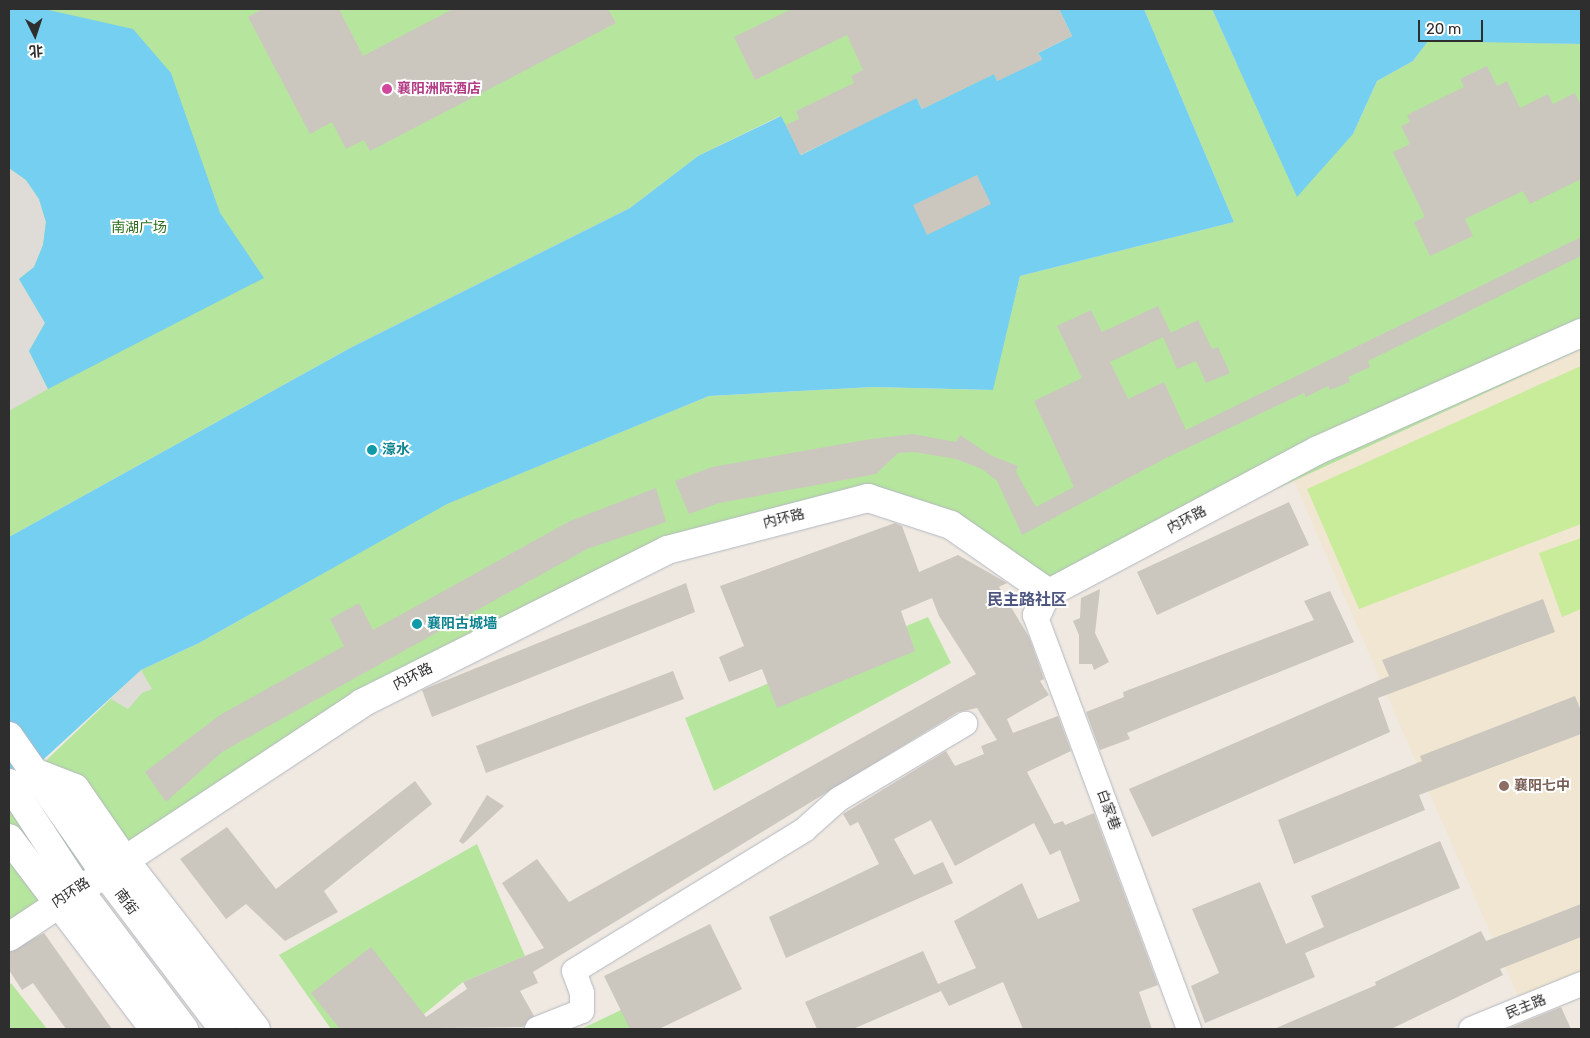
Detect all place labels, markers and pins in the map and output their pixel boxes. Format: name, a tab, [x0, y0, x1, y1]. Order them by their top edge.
place label: 襄阳洲际酒店	[397, 81, 481, 97]
marker: 襄阳洲际酒店	[381, 83, 393, 95]
place label: 濠水	[382, 442, 410, 458]
marker: 濠水	[366, 444, 378, 456]
place label: 襄阳古城墙	[427, 616, 497, 632]
marker: 襄阳古城墙	[411, 618, 423, 630]
place label: 襄阳七中	[1514, 778, 1570, 794]
marker: 襄阳七中	[1498, 780, 1510, 792]

